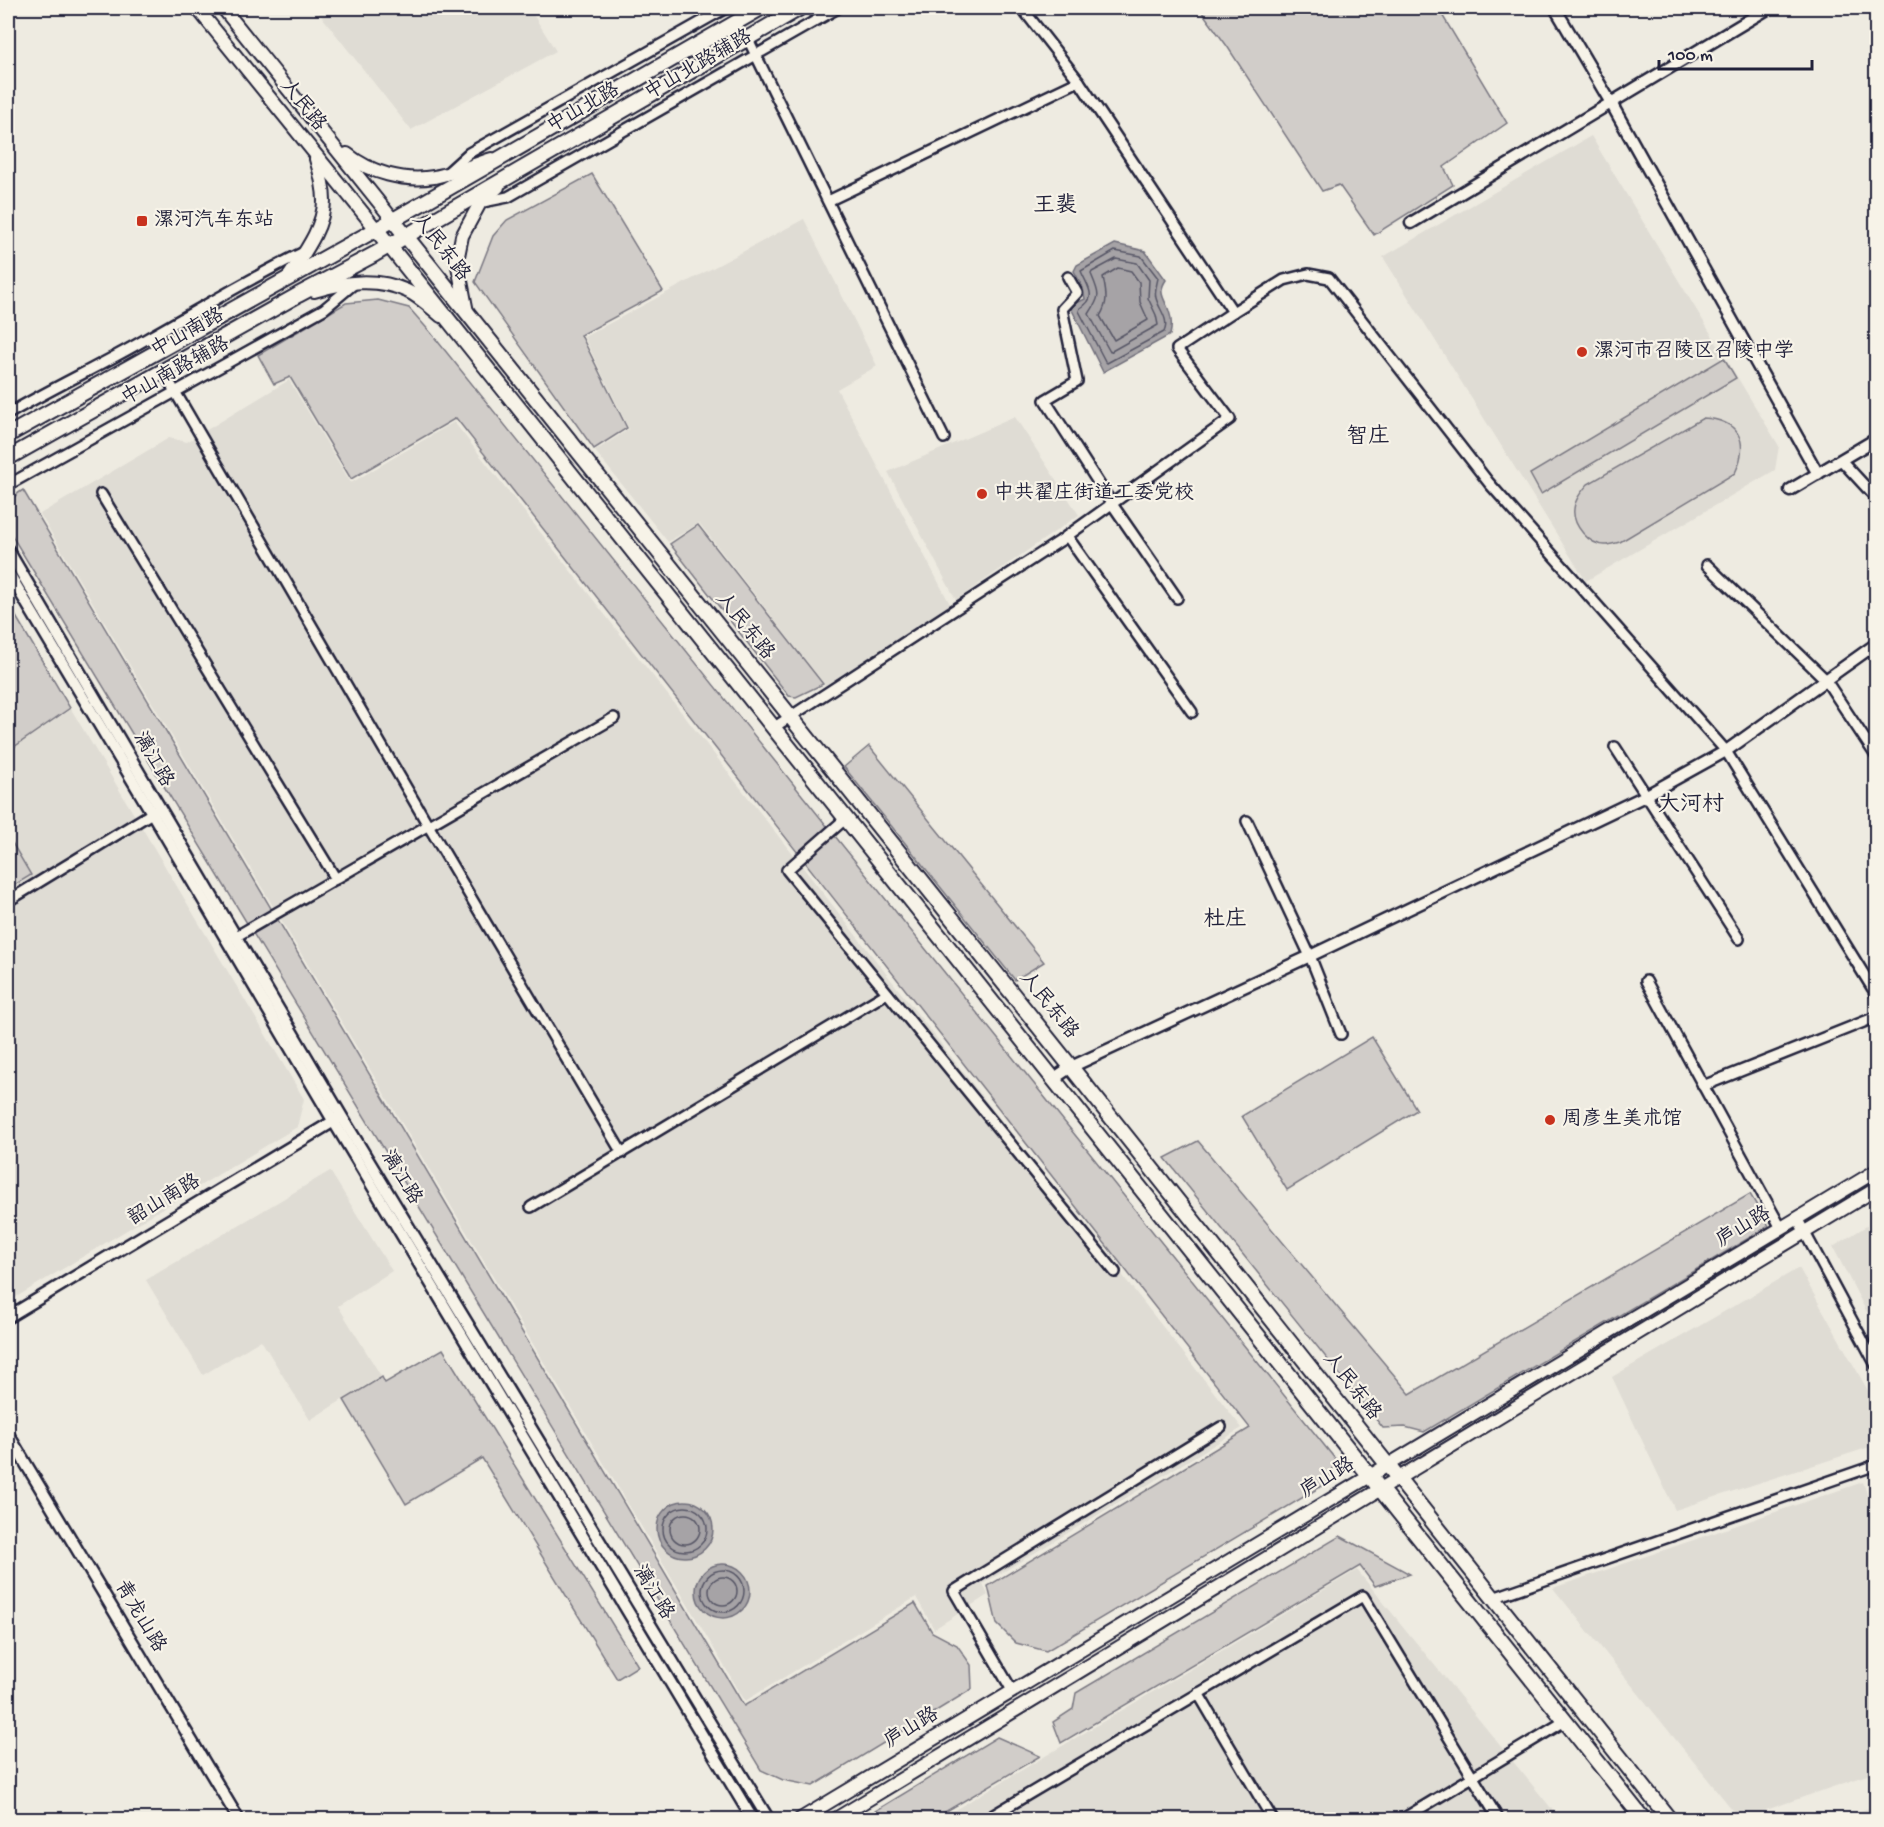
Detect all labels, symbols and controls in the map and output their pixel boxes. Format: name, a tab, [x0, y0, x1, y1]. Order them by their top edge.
street label: 中山北路辅路	[640, 24, 758, 106]
scale bar	[1659, 33, 1812, 71]
text: 100 m	[1667, 46, 1713, 67]
street label: 人民路	[274, 74, 332, 137]
street label: 中山北路	[543, 77, 625, 139]
district label: 王裴	[1033, 193, 1077, 220]
place label: 漯河汽车东站	[154, 208, 274, 233]
street label: 人民东路	[406, 208, 476, 287]
marker: 漯河汽车东站	[135, 214, 149, 228]
street label: 中山南路	[146, 302, 229, 363]
street label: 中山南路辅路	[117, 331, 235, 411]
place label: 漯河市召陵区召陵中学	[1594, 339, 1794, 364]
marker: 漯河市召陵区召陵中学	[1575, 345, 1589, 359]
district label: 智庄	[1346, 424, 1390, 451]
place label: 中共翟庄街道工委党校	[994, 481, 1194, 506]
marker: 中共翟庄街道工委党校	[975, 487, 989, 501]
street label: 人民东路	[710, 587, 780, 666]
street label: 漓江路	[127, 727, 179, 793]
district label: 大河村	[1658, 792, 1724, 819]
district label: 杜庄	[1203, 907, 1247, 934]
street label: 人民东路	[1014, 966, 1084, 1045]
place label: 周彦生美术馆	[1562, 1107, 1682, 1132]
marker: 周彦生美术馆	[1543, 1113, 1557, 1127]
street label: 漓江路	[375, 1145, 428, 1210]
street label: 韶山南路	[124, 1168, 206, 1231]
street label: 庐山路	[1711, 1200, 1776, 1253]
street label: 人民东路	[1317, 1347, 1387, 1426]
street label: 庐山路	[1295, 1451, 1360, 1504]
street label: 漓江路	[627, 1560, 680, 1625]
street label: 青龙山路	[109, 1576, 172, 1658]
street label: 庐山路	[879, 1701, 944, 1754]

